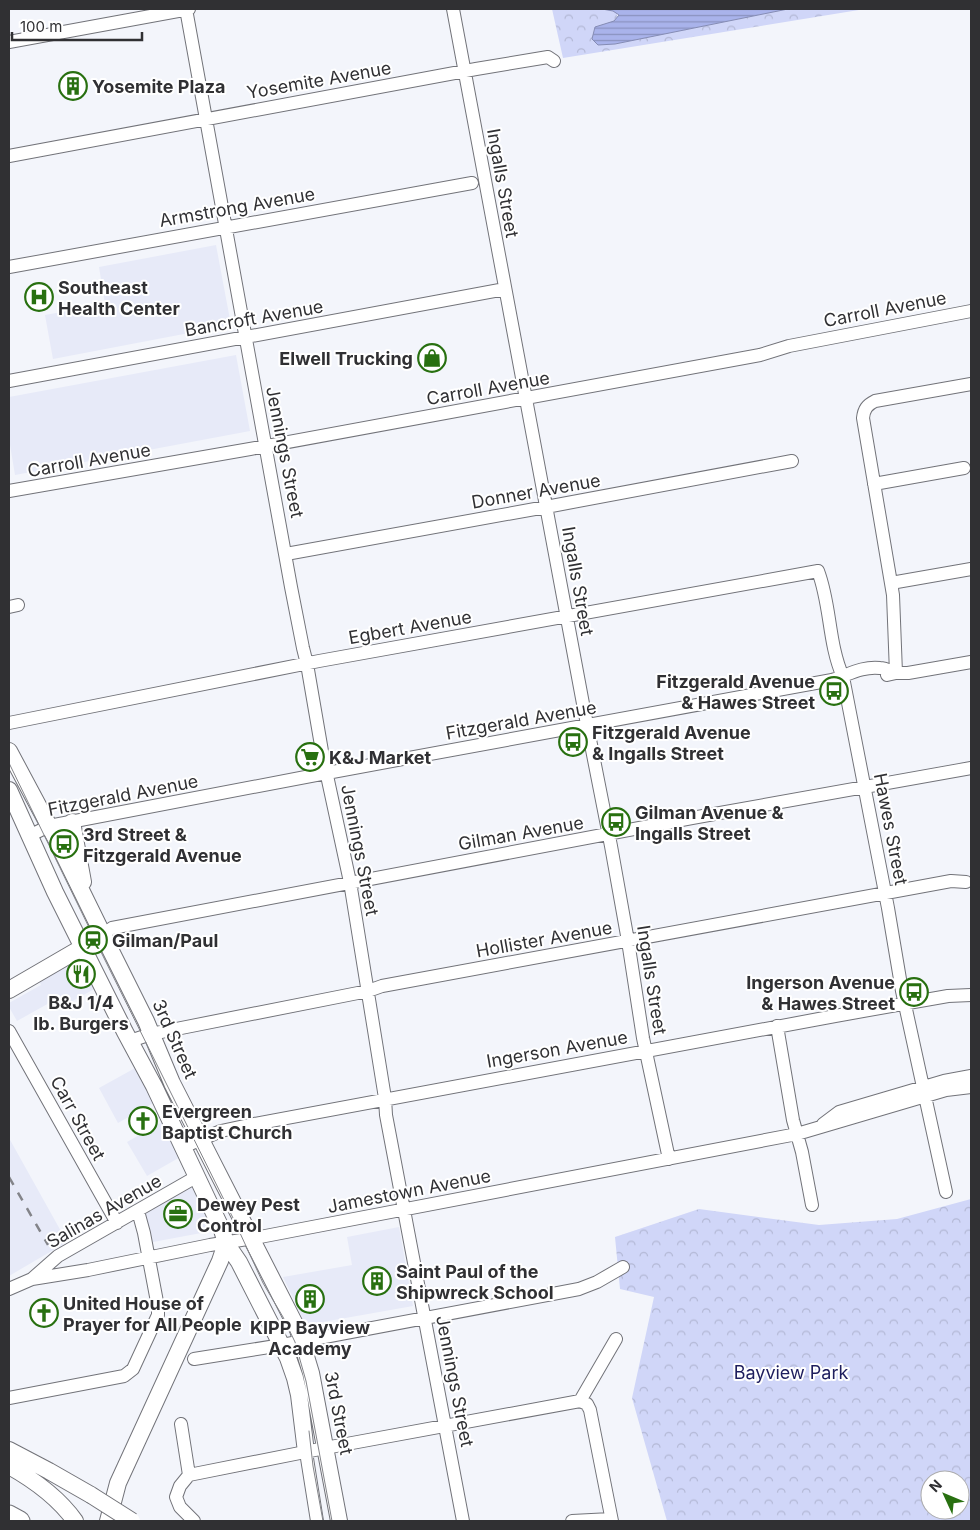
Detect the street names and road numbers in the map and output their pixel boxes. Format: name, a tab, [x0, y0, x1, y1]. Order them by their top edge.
street label: Yosemite Avenue	[245, 57, 393, 103]
street label: Ingalls Street	[483, 127, 523, 239]
street label: Armstrong Avenue	[157, 183, 317, 231]
street label: Carroll Avenue	[822, 287, 948, 331]
street label: Bancroft Avenue	[183, 295, 325, 341]
street label: Carroll Avenue	[425, 367, 551, 409]
street label: Jennings Street	[262, 385, 308, 520]
street label: Carroll Avenue	[26, 439, 152, 481]
street label: Donner Avenue	[470, 469, 602, 513]
street label: Ingalls Street	[558, 525, 598, 637]
street label: Egbert Avenue	[347, 606, 473, 648]
street label: Fitzgerald Avenue	[444, 696, 598, 744]
street label: Fitzgerald Avenue	[46, 770, 200, 820]
street label: Hawes Street	[870, 771, 912, 887]
street label: Jennings Street	[337, 783, 383, 918]
street label: Gilman Avenue	[457, 812, 585, 854]
street label: Hollister Avenue	[474, 917, 614, 961]
street label: Ingalls Street	[633, 924, 671, 1036]
street label: 3rd Street	[148, 996, 202, 1082]
street label: Ingerson Avenue	[485, 1026, 629, 1072]
street label: Carr Street	[46, 1072, 110, 1164]
street label: Jamestown Avenue	[326, 1165, 492, 1217]
street label: Salinas Avenue	[43, 1170, 165, 1252]
street label: Jennings Street	[432, 1314, 478, 1449]
street label: 3rd Street	[321, 1370, 357, 1457]

